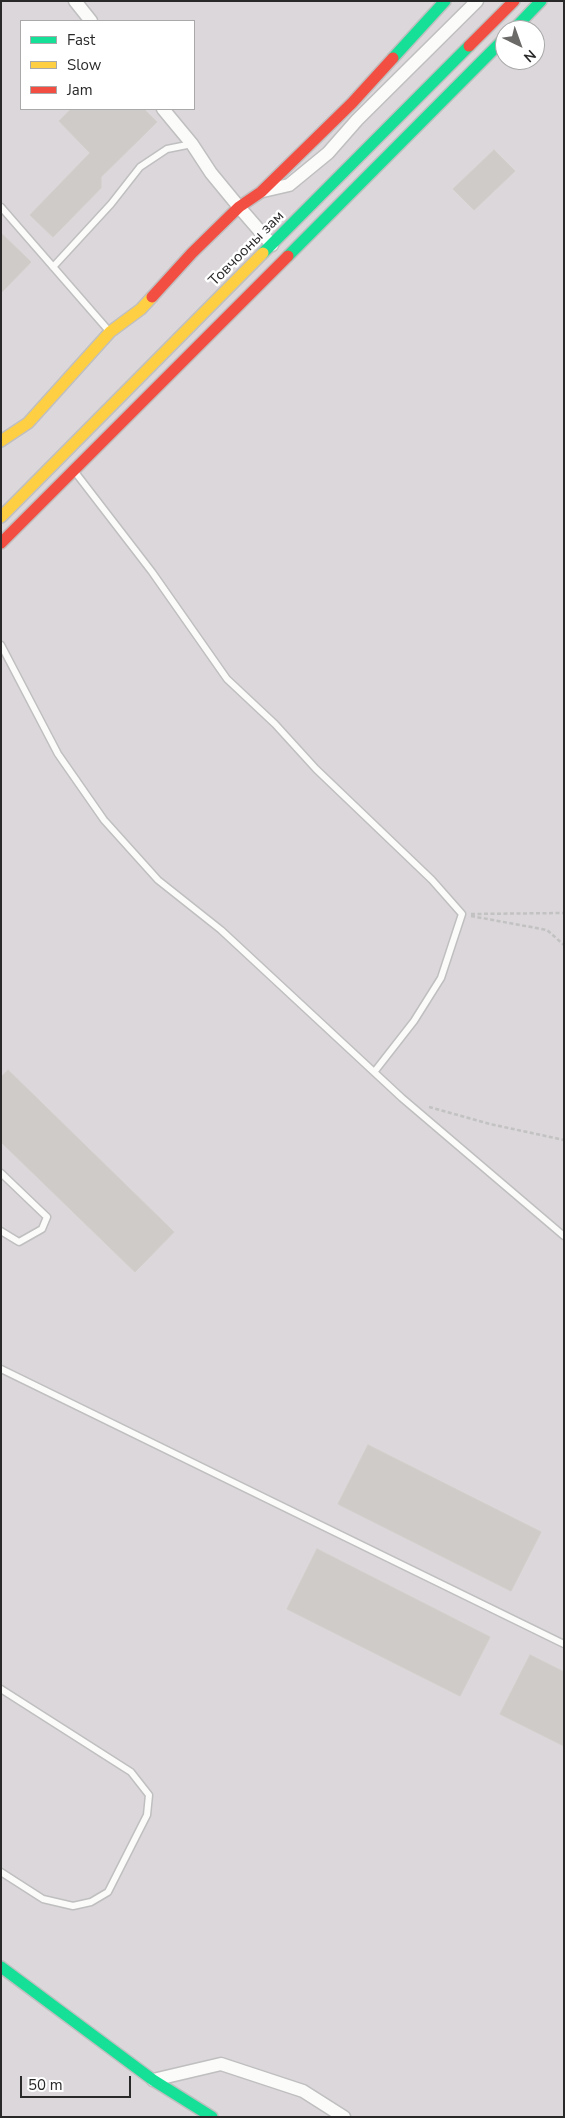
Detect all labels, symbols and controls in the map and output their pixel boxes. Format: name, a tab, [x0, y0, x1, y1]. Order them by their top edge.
legend	[20, 20, 195, 110]
north arrow	[495, 20, 545, 70]
text: Fast	[67, 30, 95, 50]
text: N	[519, 45, 540, 66]
text: Slow	[67, 55, 101, 75]
text: Jam	[67, 80, 93, 100]
street label: Товчооны зам	[206, 208, 288, 290]
scale bar	[22, 2066, 134, 2098]
text: 50 m	[28, 2075, 63, 2095]

